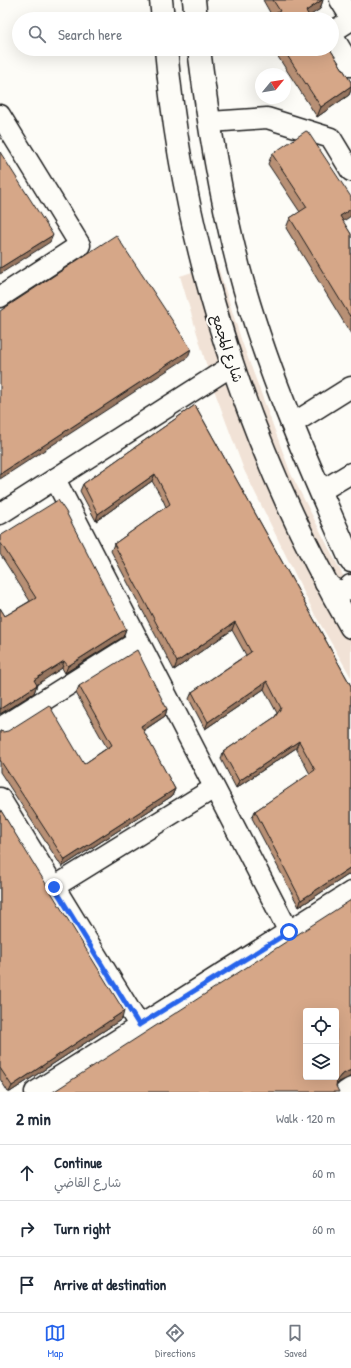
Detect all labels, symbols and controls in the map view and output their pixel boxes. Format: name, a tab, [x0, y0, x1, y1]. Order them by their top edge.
search box	[12, 12, 339, 56]
icon: search	[26, 23, 48, 45]
text: Search here	[58, 24, 122, 45]
north arrow	[255, 68, 291, 104]
street label: شارع المجمع	[206, 311, 248, 385]
route end	[45, 878, 63, 896]
route start	[280, 923, 298, 941]
map controls	[303, 1008, 339, 1080]
button: locate	[303, 1008, 339, 1044]
button: layers	[303, 1044, 339, 1080]
text: 2 min	[16, 1107, 51, 1130]
text: Walk · 120 m	[276, 1109, 335, 1127]
text: Continue	[54, 1152, 102, 1173]
icon: ahead	[16, 1162, 38, 1184]
text: 60 m	[312, 1164, 335, 1182]
text: شارع القاضي	[54, 1173, 121, 1191]
icon: right	[16, 1218, 38, 1240]
text: Turn right	[54, 1218, 110, 1239]
text: 60 m	[312, 1220, 335, 1238]
icon: arrive	[16, 1274, 38, 1296]
text: Arrive at destination	[54, 1274, 166, 1295]
tab: Map	[44, 1322, 66, 1360]
tab: Directions	[155, 1322, 196, 1360]
tab: Saved	[284, 1322, 307, 1360]

